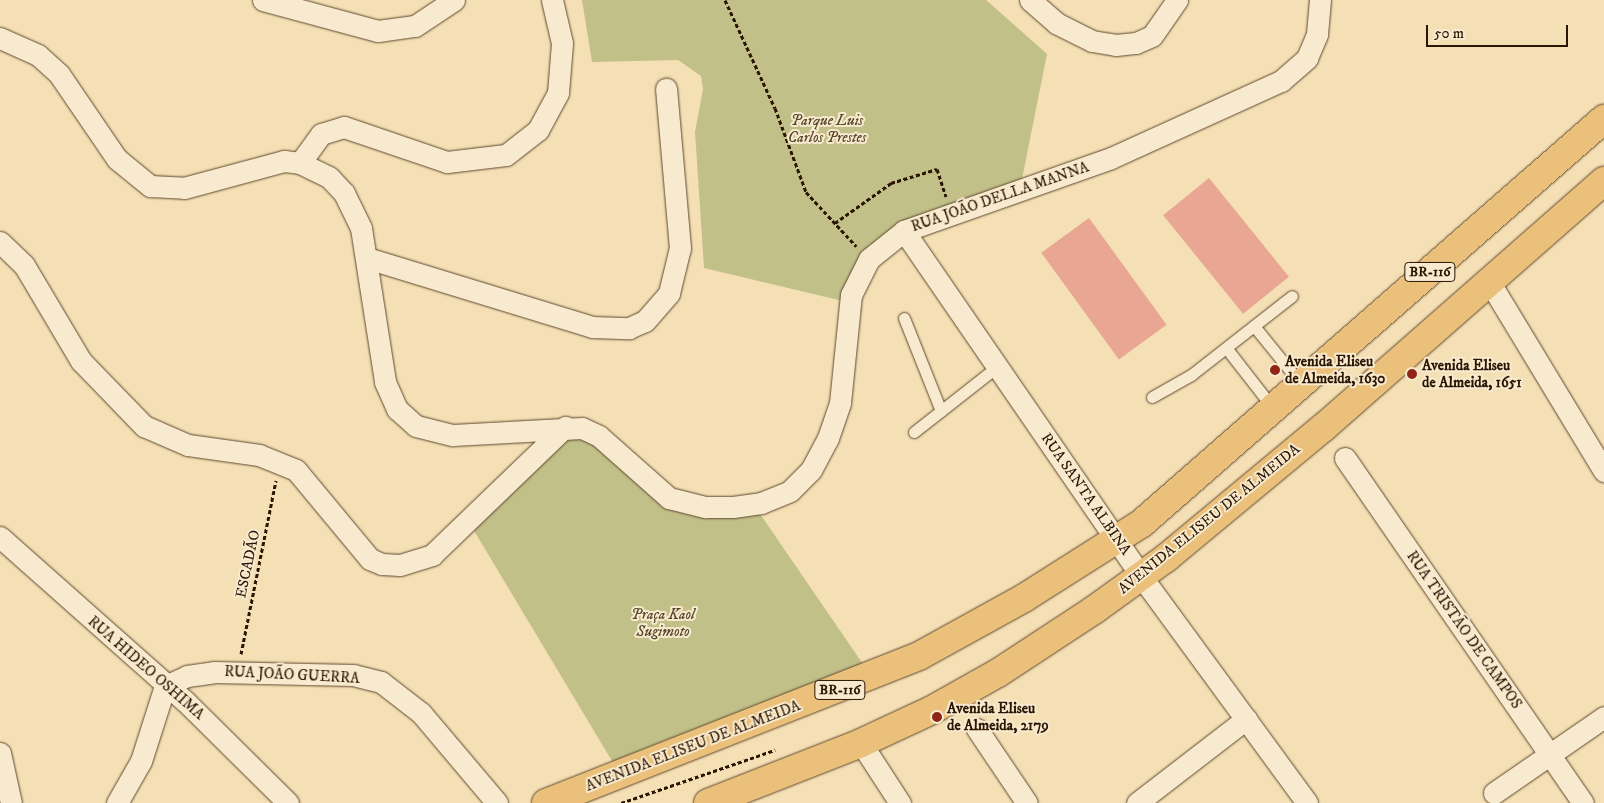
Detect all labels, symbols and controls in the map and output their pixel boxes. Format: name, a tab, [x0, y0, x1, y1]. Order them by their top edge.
scale bar	[1429, 15, 1572, 47]
text: 50 m	[1434, 24, 1464, 43]
park label: Parque Luis Carlos Prestes	[788, 111, 866, 146]
street label: RUA JOÃO DELLA MANNA	[909, 158, 1091, 236]
road number: BR-116	[1404, 260, 1456, 284]
place label: Avenida Eliseu de Almeida, 1630	[1285, 352, 1385, 387]
place label: Avenida Eliseu de Almeida, 1651	[1422, 356, 1522, 391]
marker: Avenida Eliseu de Almeida, 1630	[1269, 364, 1281, 376]
marker: Avenida Eliseu de Almeida, 1651	[1406, 368, 1418, 380]
street label: RUA SANTA ALBINA	[1037, 430, 1135, 558]
street label: AVENIDA ELISEU DE ALMEIDA	[1115, 440, 1303, 598]
street label: ESCADÃO	[232, 528, 264, 600]
street label: RUA TRISTÃO DE CAMPOS	[1403, 548, 1525, 712]
park label: Praça Kaol Sugimoto	[631, 605, 695, 640]
street label: RUA HIDEO OSHIMA	[84, 612, 208, 724]
street label: RUA JOÃO GUERRA	[224, 662, 360, 688]
road number: BR-116	[814, 678, 866, 702]
street label: AVENIDA ELISEU DE ALMEIDA	[583, 697, 803, 795]
place label: Avenida Eliseu de Almeida, 2179	[947, 699, 1049, 734]
marker: Avenida Eliseu de Almeida, 2179	[931, 711, 943, 723]

